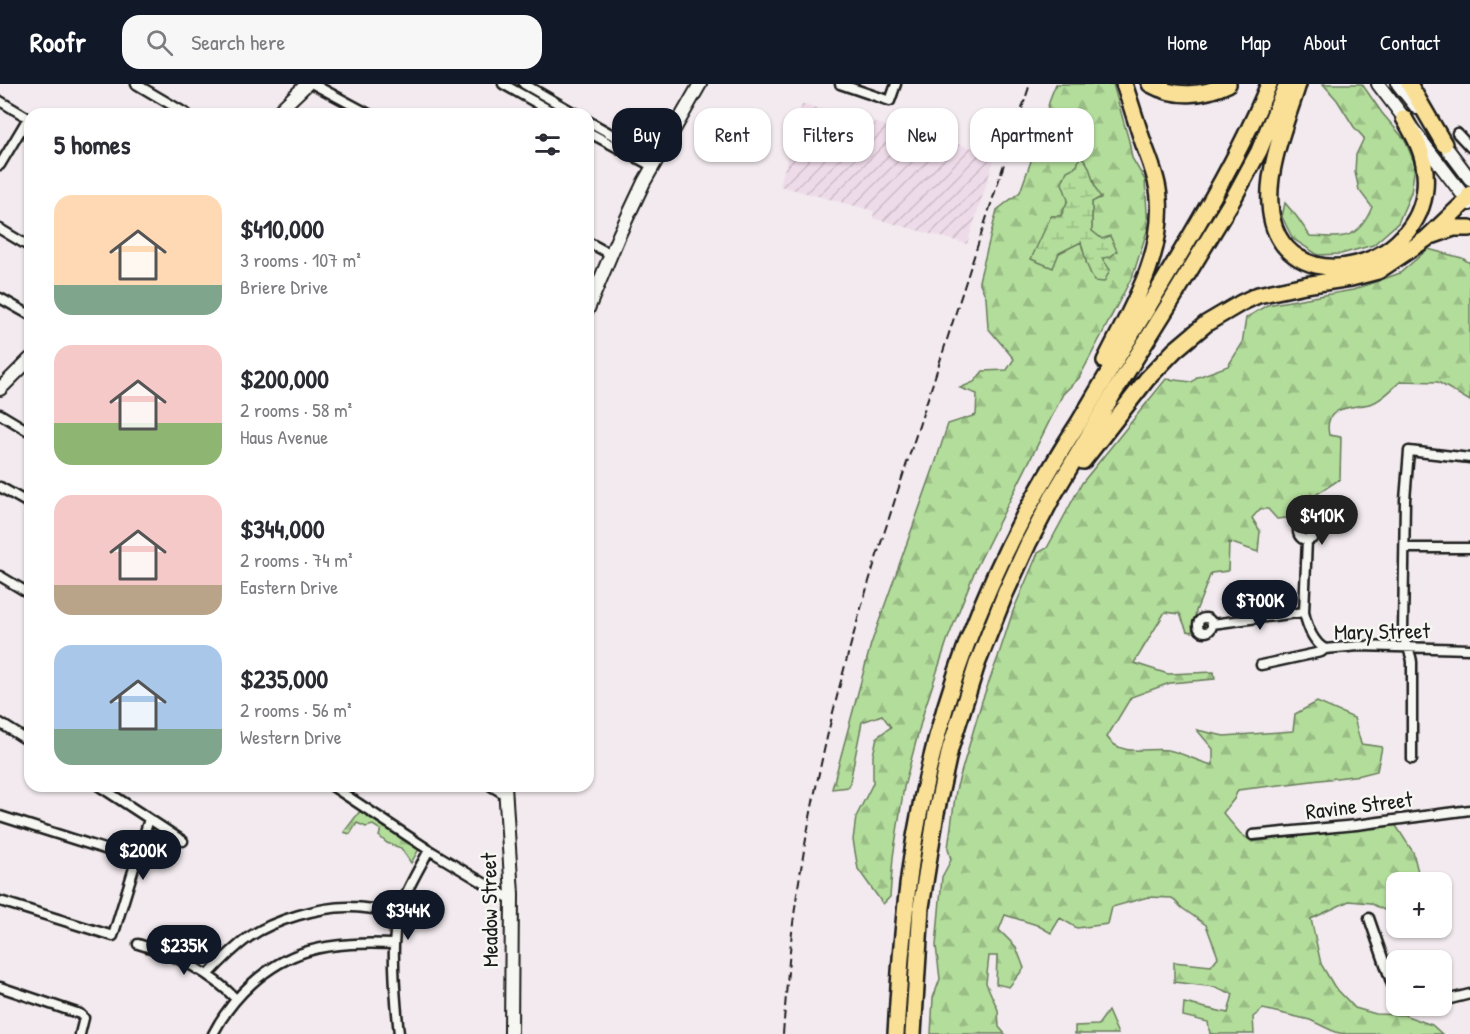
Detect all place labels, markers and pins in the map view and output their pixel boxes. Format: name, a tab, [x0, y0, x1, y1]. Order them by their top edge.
pin: $410K	[1280, 495, 1364, 546]
pin: $700K	[1218, 580, 1302, 631]
pin: $200K	[101, 830, 185, 881]
pin: $344K	[366, 890, 450, 941]
pin: $235K	[142, 925, 226, 976]

